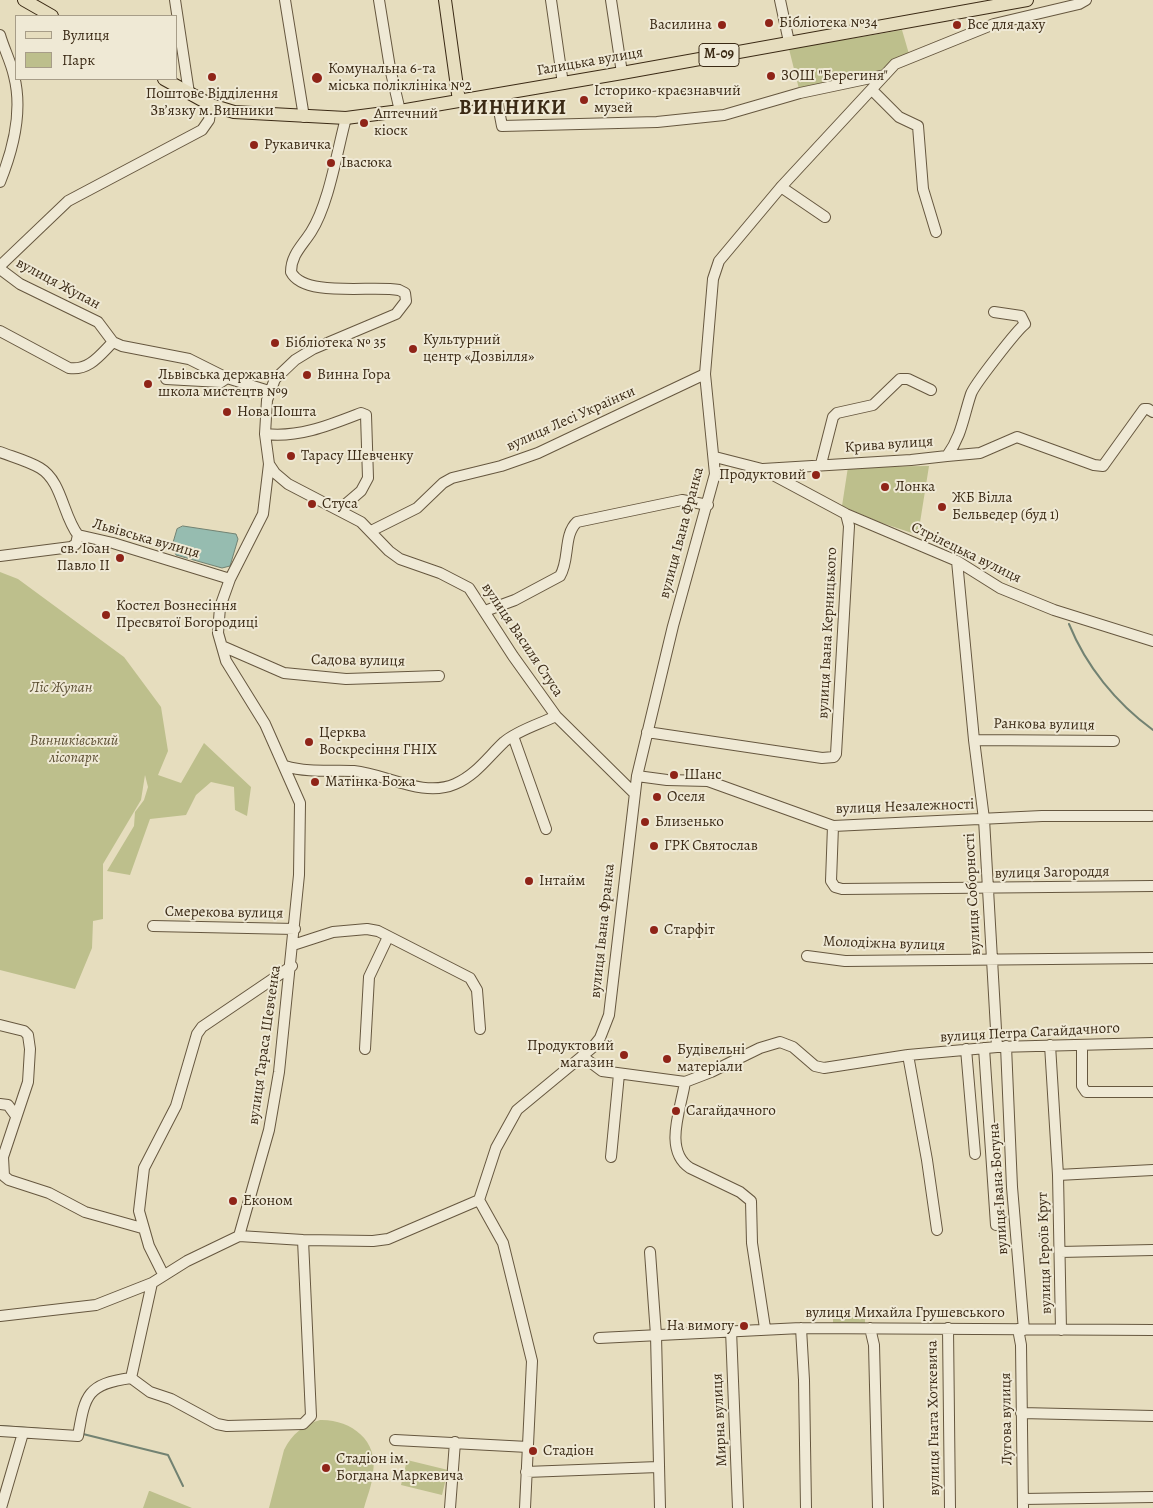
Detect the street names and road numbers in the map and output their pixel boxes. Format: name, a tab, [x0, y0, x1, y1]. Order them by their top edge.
street label: Галицька вулиця	[535, 44, 645, 80]
road number: М-09	[699, 44, 739, 66]
street label: вулиця Жупан	[13, 254, 103, 314]
street label: вулиця Лесі Українки	[504, 383, 638, 455]
street label: Крива вулиця	[844, 433, 934, 457]
street label: вулиця Івана Франка	[656, 465, 708, 601]
street label: Львівська вулиця	[90, 515, 202, 563]
street label: Стрілецька вулиця	[908, 519, 1024, 587]
street label: вулиця Івана Керницького	[815, 547, 841, 719]
street label: вулиця Василя Стуса	[477, 580, 567, 700]
street label: Садова вулиця	[311, 651, 405, 671]
street label: Ранкова вулиця	[993, 715, 1095, 735]
street label: вулиця Незалежності	[835, 796, 975, 818]
street label: вулиця Соборності	[961, 832, 985, 956]
street label: вулиця Івана Франка	[587, 863, 619, 999]
street label: вулиця Загороддя	[994, 863, 1110, 883]
street label: Смерекова вулиця	[165, 903, 283, 923]
street label: Молодіжна вулиця	[823, 933, 945, 955]
street label: вулиця Тараса Шевченка	[245, 964, 285, 1126]
street label: вулиця Петра Сагайдачного	[940, 1019, 1120, 1047]
street label: вулиця Івана Богуна	[985, 1123, 1013, 1255]
street label: вулиця Героїв Крут	[1034, 1192, 1056, 1314]
street label: вулиця Михайла Грушевського	[805, 1304, 1005, 1322]
street label: вулиця Гната Хоткевича	[924, 1340, 944, 1496]
street label: Лугова вулиця	[997, 1372, 1017, 1466]
street label: Мирна вулиця	[709, 1373, 731, 1467]

